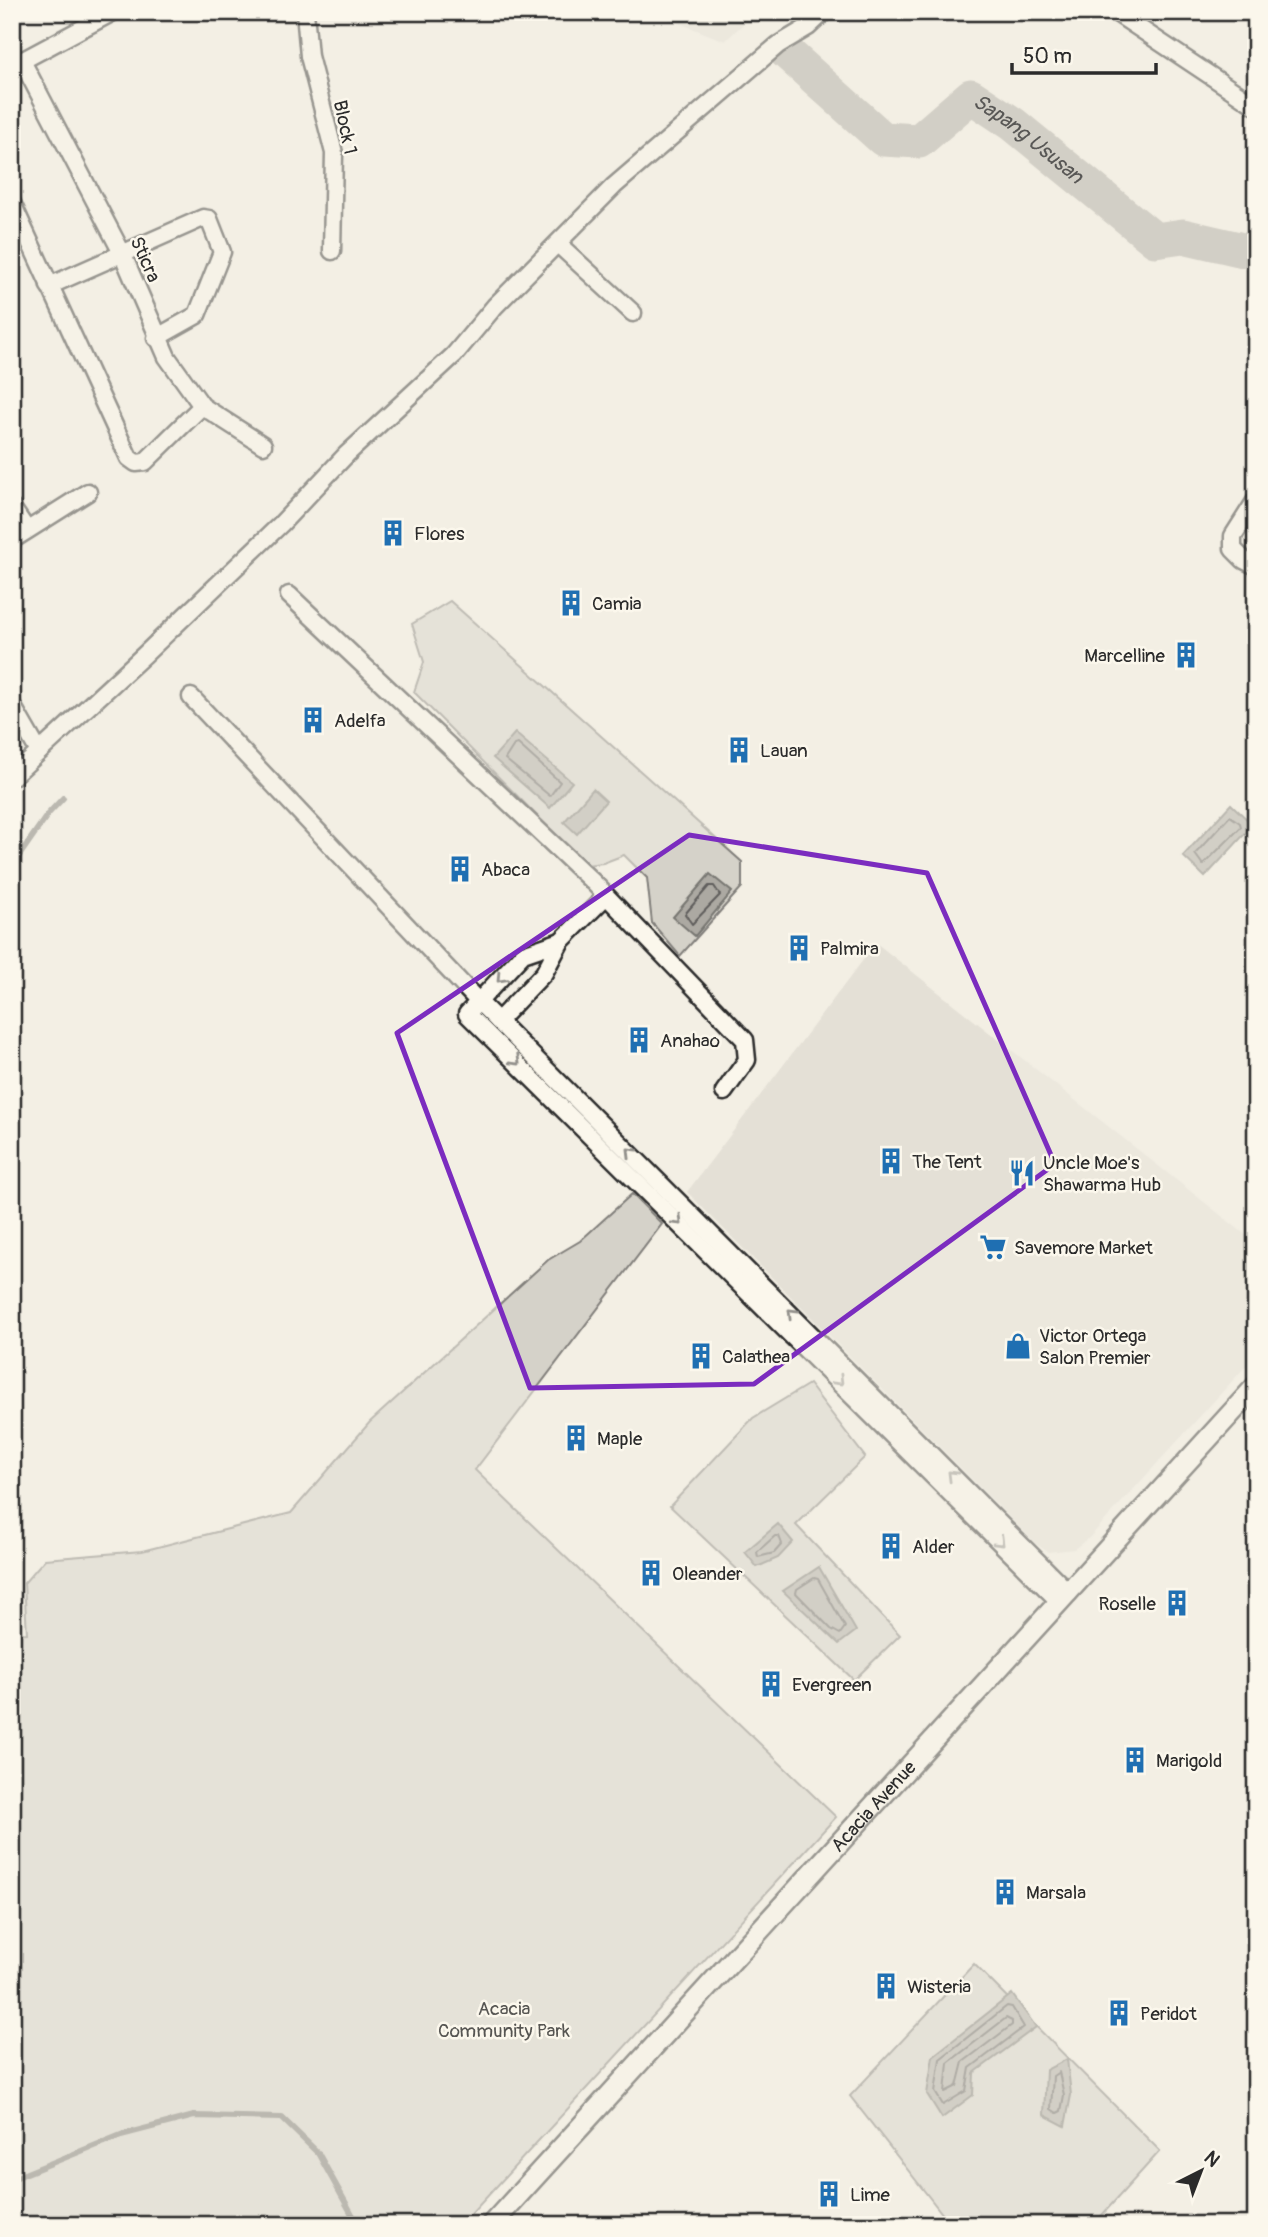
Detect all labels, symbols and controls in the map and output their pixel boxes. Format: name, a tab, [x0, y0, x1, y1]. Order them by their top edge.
scale bar	[1012, 32, 1156, 76]
text: 50 m	[1023, 43, 1072, 70]
water label: Sapang Ususan	[968, 88, 1089, 191]
street label: Block 1	[328, 98, 362, 156]
street label: Sticra	[124, 233, 166, 286]
building icon: Flores	[378, 518, 408, 548]
place label: Flores	[414, 522, 465, 546]
building icon: Camia	[556, 588, 586, 618]
place label: Camia	[592, 592, 642, 616]
building icon: Marcelline	[1171, 640, 1201, 670]
place label: Marcelline	[1084, 644, 1166, 668]
building icon: Adelfa	[298, 705, 328, 735]
place label: Adelfa	[334, 709, 386, 733]
building icon: Lauan	[724, 735, 754, 765]
place label: Lauan	[760, 739, 808, 763]
building icon: Abaca	[445, 854, 475, 884]
place label: Abaca	[481, 858, 530, 882]
building icon: Palmira	[784, 933, 814, 963]
place label: Palmira	[820, 937, 879, 961]
one-way arrow	[496, 970, 509, 983]
building icon: Anahao	[624, 1025, 654, 1055]
place label: Anahao	[660, 1029, 720, 1053]
one-way arrow	[507, 1053, 520, 1066]
building icon: The Tent	[876, 1146, 906, 1176]
one-way arrow	[626, 1148, 639, 1161]
place label: The Tent	[912, 1150, 982, 1174]
place label: Uncle Moe's Shawarma Hub	[1043, 1151, 1161, 1197]
restaurant icon: Uncle Moe's Shawarma Hub	[1007, 1158, 1037, 1188]
one-way arrow	[670, 1212, 683, 1225]
supermarket icon: Savemore Market	[978, 1232, 1008, 1262]
place label: Savemore Market	[1014, 1236, 1153, 1260]
one-way arrow	[787, 1308, 800, 1321]
place label: Victor Ortega Salon Premier	[1039, 1324, 1151, 1370]
shop icon: Victor Ortega Salon Premier	[1003, 1331, 1033, 1361]
building icon: Calathea	[686, 1341, 716, 1371]
place label: Calathea	[722, 1345, 790, 1369]
one-way arrow	[831, 1373, 844, 1386]
building icon: Maple	[561, 1423, 591, 1453]
place label: Maple	[597, 1427, 643, 1451]
one-way arrow	[947, 1470, 960, 1483]
building icon: Alder	[876, 1531, 906, 1561]
one-way arrow	[992, 1534, 1005, 1547]
place label: Alder	[912, 1535, 955, 1559]
building icon: Oleander	[636, 1558, 666, 1588]
place label: Oleander	[672, 1562, 743, 1586]
building icon: Roselle	[1162, 1588, 1192, 1618]
place label: Roselle	[1099, 1592, 1157, 1616]
building icon: Evergreen	[756, 1669, 786, 1699]
place label: Evergreen	[792, 1673, 872, 1697]
building icon: Marigold	[1120, 1745, 1150, 1775]
place label: Marigold	[1156, 1749, 1222, 1773]
street label: Acacia Avenue	[826, 1756, 922, 1857]
building icon: Marsala	[990, 1877, 1020, 1907]
place label: Marsala	[1026, 1881, 1086, 1905]
building icon: Wisteria	[871, 1971, 901, 2001]
place label: Wisteria	[907, 1975, 971, 1999]
park label: Acacia Community Park	[438, 1997, 570, 2043]
building icon: Peridot	[1104, 1998, 1134, 2028]
place label: Peridot	[1140, 2002, 1197, 2026]
north arrow	[1166, 2136, 1236, 2206]
text: N	[1199, 2146, 1225, 2172]
building icon: Lime	[814, 2179, 844, 2209]
place label: Lime	[850, 2183, 891, 2207]

